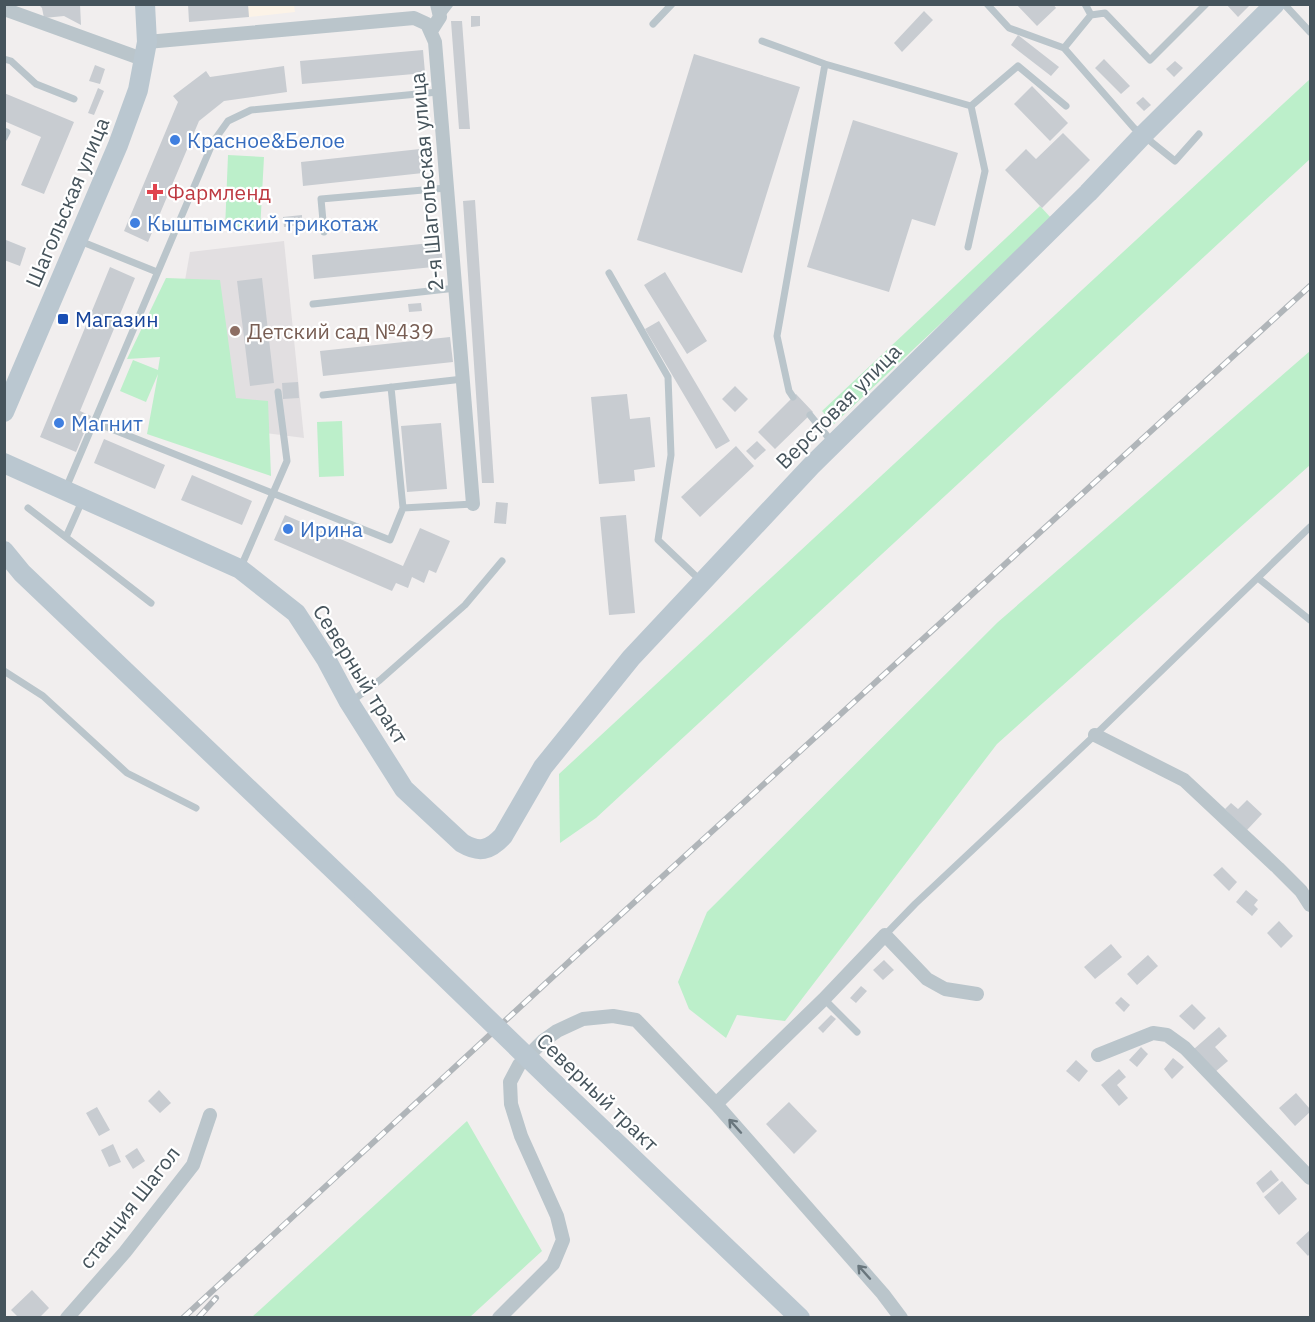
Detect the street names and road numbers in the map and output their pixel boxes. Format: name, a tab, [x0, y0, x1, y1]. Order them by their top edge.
street label: 2-я Шагольская улица	[403, 72, 449, 292]
street label: Шагольская улица	[19, 113, 115, 291]
street label: Верстовая улица	[769, 337, 907, 475]
street label: Северный тракт	[307, 599, 415, 749]
street label: Северный тракт	[531, 1026, 665, 1158]
street label: станция Шагол	[72, 1140, 186, 1274]

